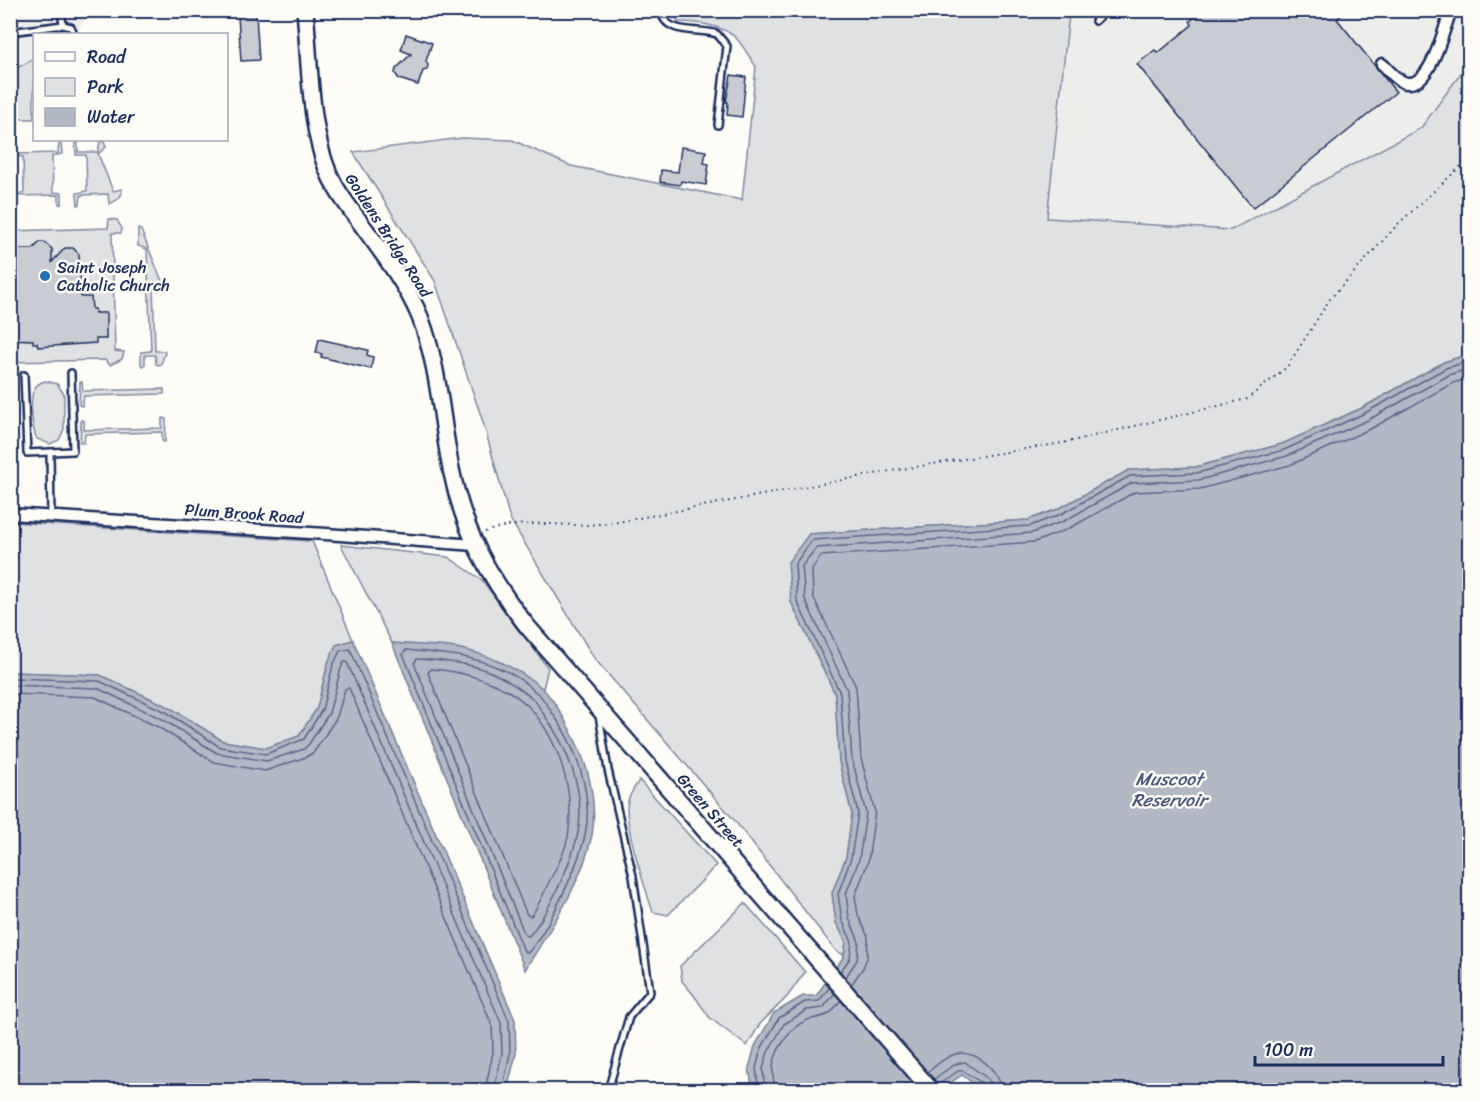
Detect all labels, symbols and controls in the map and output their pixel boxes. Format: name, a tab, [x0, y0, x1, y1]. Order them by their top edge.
legend	[33, 33, 228, 141]
text: Road	[87, 41, 127, 73]
text: Park	[87, 71, 124, 103]
text: Water	[87, 101, 136, 133]
street label: Goldens Bridge Road	[337, 167, 441, 305]
place label: Saint Joseph Catholic Church	[57, 253, 170, 300]
marker: Saint Joseph Catholic Church	[38, 269, 52, 283]
street label: Plum Brook Road	[184, 495, 306, 532]
water label: Muscoot Reservoir	[1132, 763, 1210, 816]
street label: Green Street	[670, 766, 752, 854]
scale bar	[1255, 1029, 1442, 1067]
text: 100 m	[1264, 1034, 1313, 1066]

